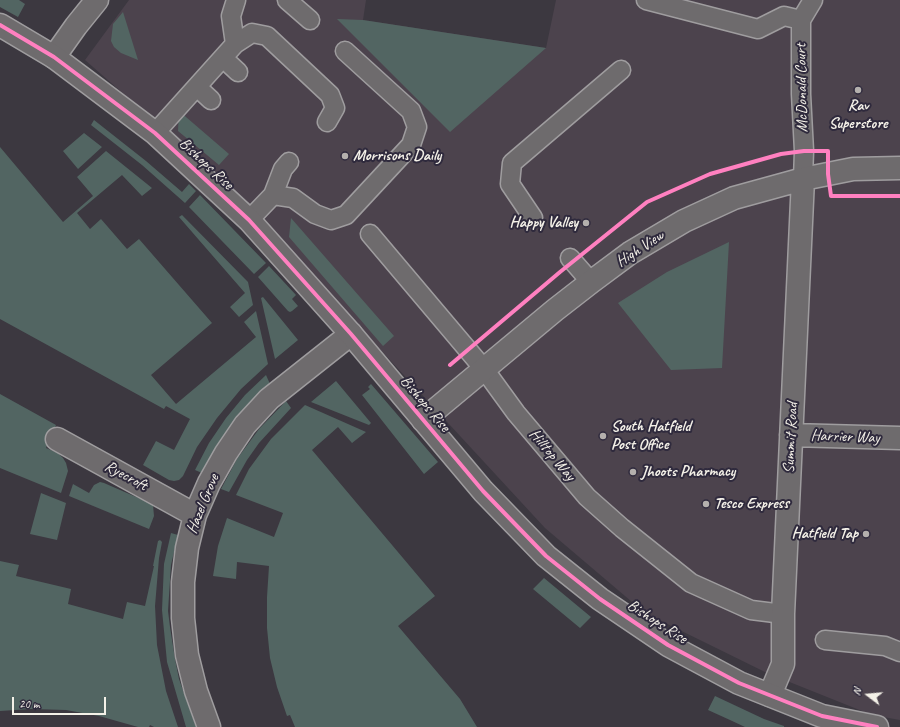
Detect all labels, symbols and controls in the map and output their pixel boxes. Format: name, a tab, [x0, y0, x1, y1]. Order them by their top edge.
street label: McDonald Court	[792, 43, 812, 133]
marker: Rav Superstore	[853, 85, 863, 95]
place label: Rav Superstore	[829, 96, 887, 134]
street label: Bishops Rise	[175, 134, 237, 194]
place label: Morrisons Daily	[353, 146, 441, 166]
marker: Morrisons Daily	[340, 151, 350, 161]
place label: Happy Valley	[510, 213, 578, 233]
marker: Happy Valley	[581, 218, 591, 228]
street label: High View	[612, 226, 668, 272]
street label: Bishops Rise	[396, 372, 454, 436]
street label: Summit Road	[780, 402, 802, 474]
place label: South Hatfield Post Office	[611, 417, 691, 455]
street label: Hilltop Way	[525, 425, 579, 485]
street label: Harrier Way	[810, 426, 880, 448]
marker: South Hatfield Post Office	[598, 431, 608, 441]
street label: Ryecroft	[101, 457, 151, 495]
place label: Jhoots Pharmacy	[641, 462, 735, 482]
marker: Jhoots Pharmacy	[628, 467, 638, 477]
street label: Hazel Grove	[182, 471, 224, 537]
place label: Tesco Express	[714, 494, 789, 514]
marker: Tesco Express	[701, 499, 711, 509]
place label: Hatfield Tap	[791, 524, 858, 544]
marker: Hatfield Tap	[861, 529, 871, 539]
street label: Bishops Rise	[623, 596, 691, 648]
north arrow	[848, 675, 888, 715]
text: N	[849, 686, 864, 697]
scale bar	[14, 689, 108, 715]
text: 20 m	[19, 696, 39, 712]

